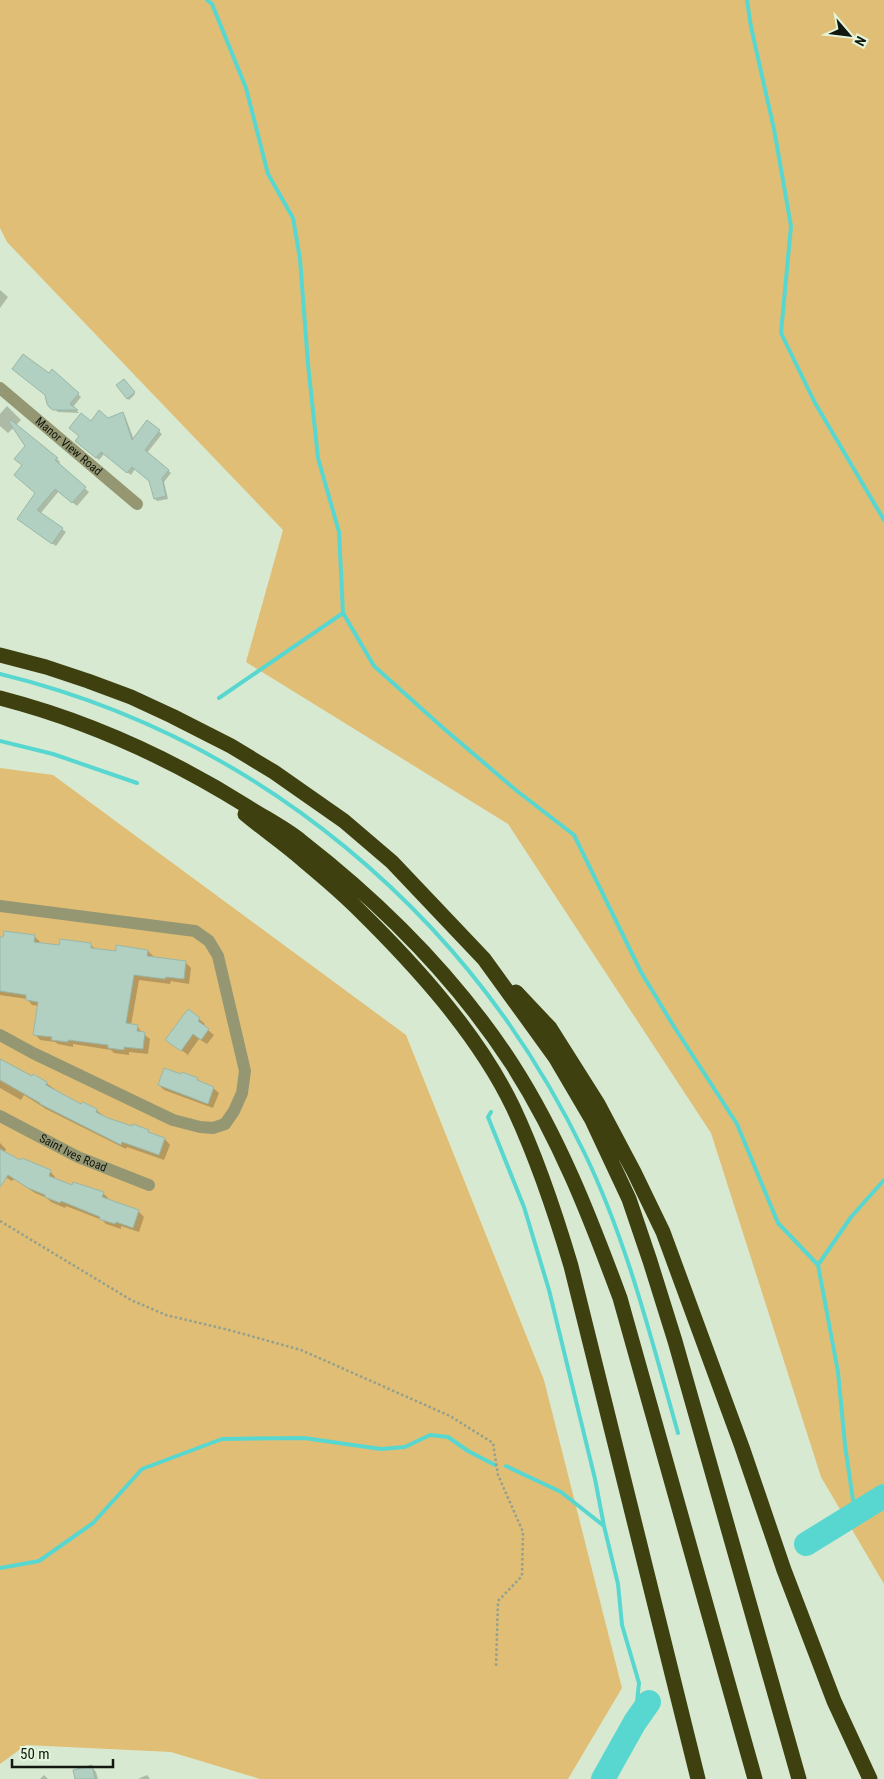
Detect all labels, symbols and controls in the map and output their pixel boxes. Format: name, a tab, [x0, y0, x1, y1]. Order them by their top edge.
north arrow	[824, 10, 874, 60]
text: N	[851, 34, 870, 49]
street label: Manor View Road	[33, 414, 105, 478]
street label: Saint Ives Road	[37, 1131, 109, 1175]
scale bar	[12, 1736, 114, 1768]
text: 50 m	[20, 1745, 50, 1763]

